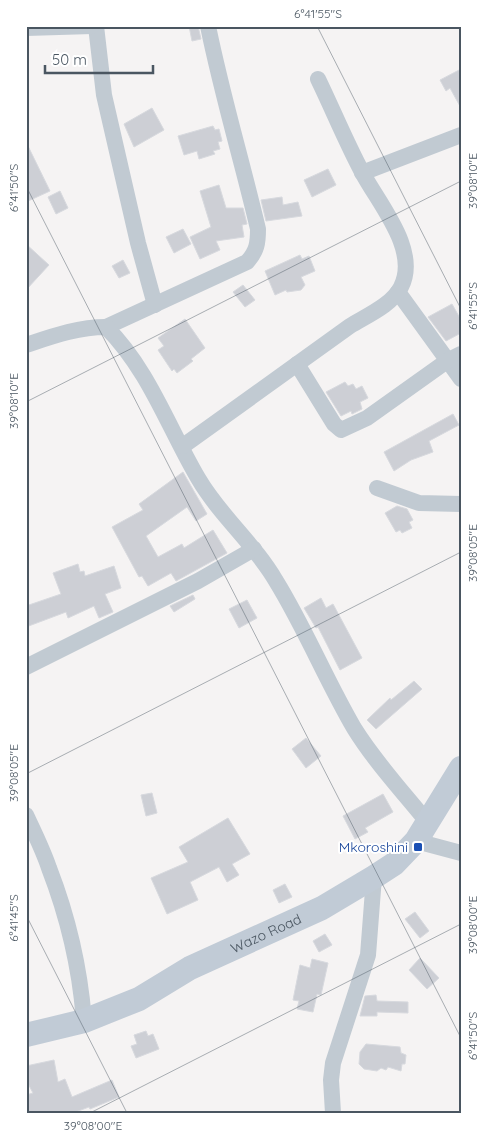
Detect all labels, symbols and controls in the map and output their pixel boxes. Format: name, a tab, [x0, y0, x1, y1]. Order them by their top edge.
text: 6°41'55"S	[294, 6, 342, 21]
scale bar	[45, 42, 152, 74]
text: 50 m	[52, 50, 87, 69]
text: 39°08'10"E	[465, 153, 480, 209]
text: 6°41'50"S	[6, 164, 21, 212]
text: 6°41'55"S	[465, 282, 480, 330]
text: 39°08'10"E	[6, 373, 21, 429]
text: 39°08'05"E	[465, 524, 480, 582]
text: 39°08'05"E	[6, 744, 21, 802]
place label: Mkoroshini	[339, 838, 408, 856]
marker: Mkoroshini	[412, 841, 424, 853]
text: 6°41'45"S	[6, 894, 21, 942]
text: 39°08'00"E	[465, 896, 480, 954]
street label: Wazo Road	[228, 910, 304, 957]
text: 6°41'50"S	[465, 1012, 480, 1060]
text: 39°08'00"E	[64, 1118, 122, 1133]

